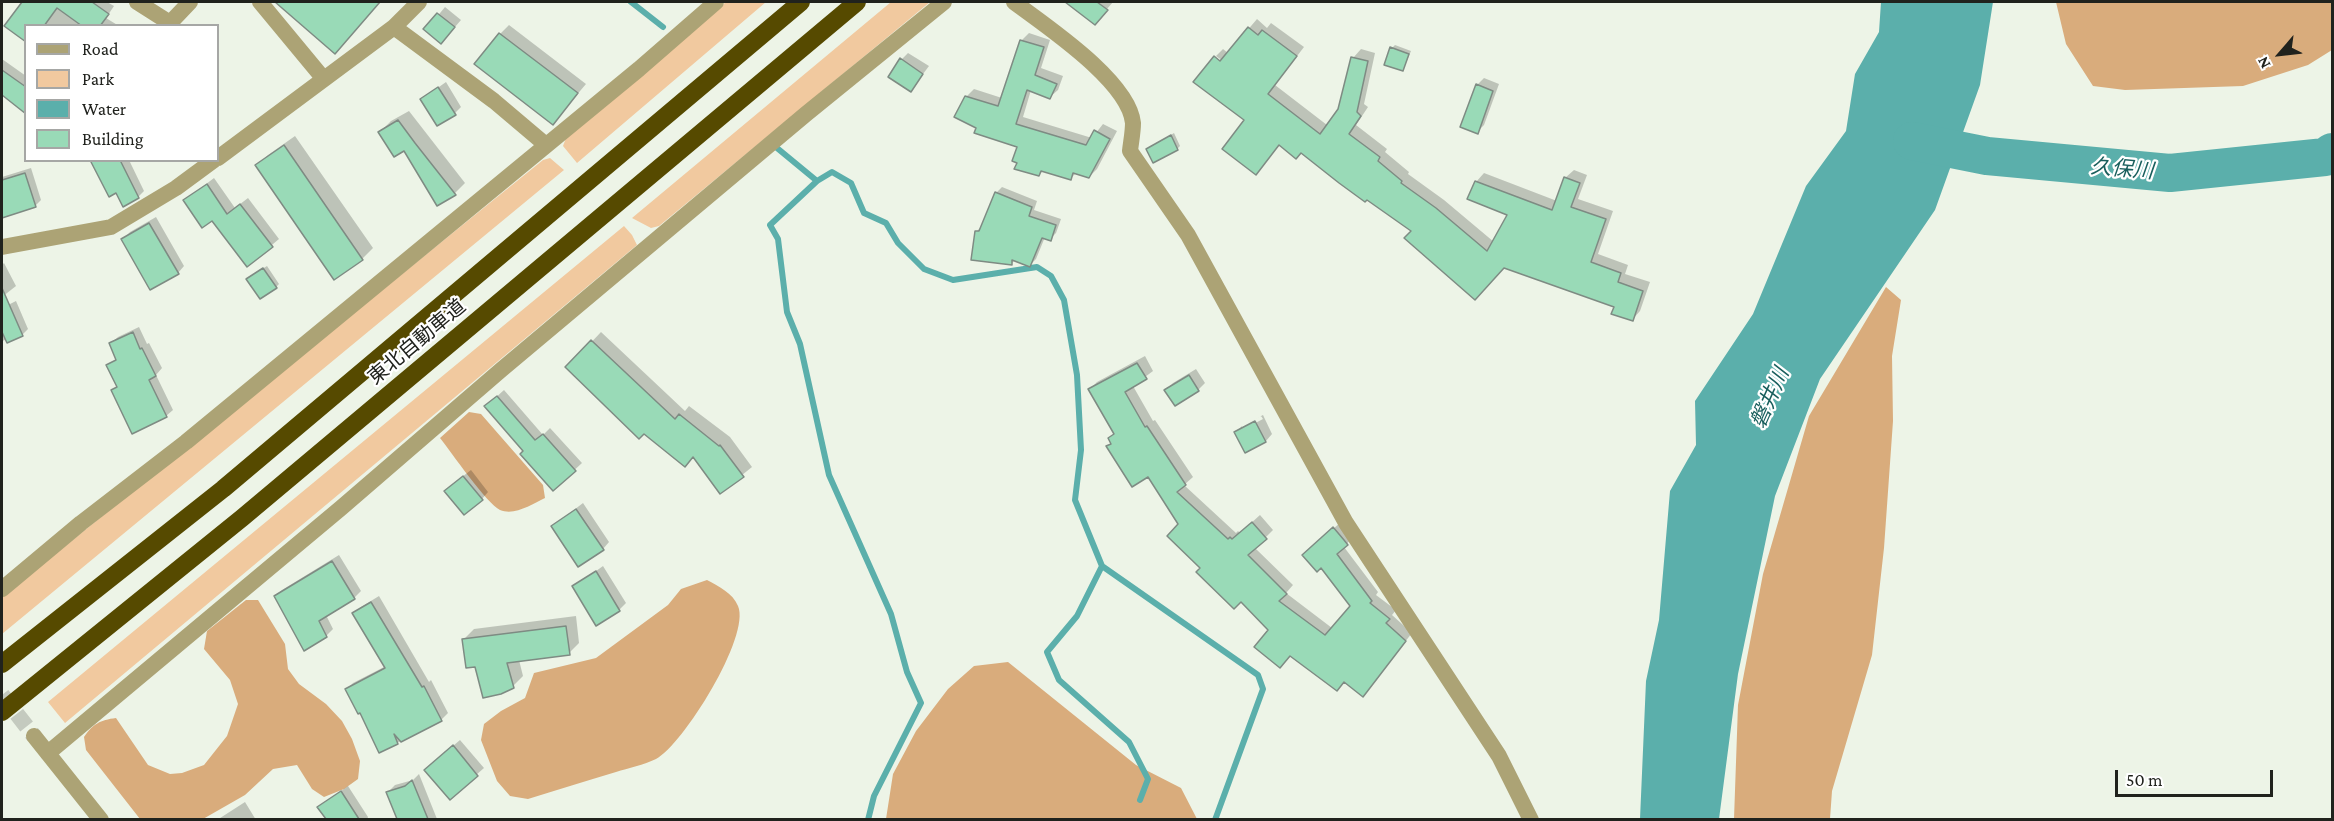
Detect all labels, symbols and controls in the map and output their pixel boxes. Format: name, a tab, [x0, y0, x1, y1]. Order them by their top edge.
legend	[24, 24, 219, 162]
north arrow	[2250, 24, 2310, 84]
text: Road	[82, 39, 119, 59]
text: N	[2254, 54, 2274, 71]
text: Park	[82, 69, 114, 89]
text: Water	[82, 99, 126, 119]
text: Building	[82, 129, 143, 149]
water label: 久保川	[2090, 154, 2154, 184]
street label: 東北自動車道	[363, 294, 471, 390]
water label: 磐井川	[1746, 364, 1794, 432]
scale bar	[2118, 758, 2276, 796]
text: 50 m	[2126, 770, 2163, 790]

